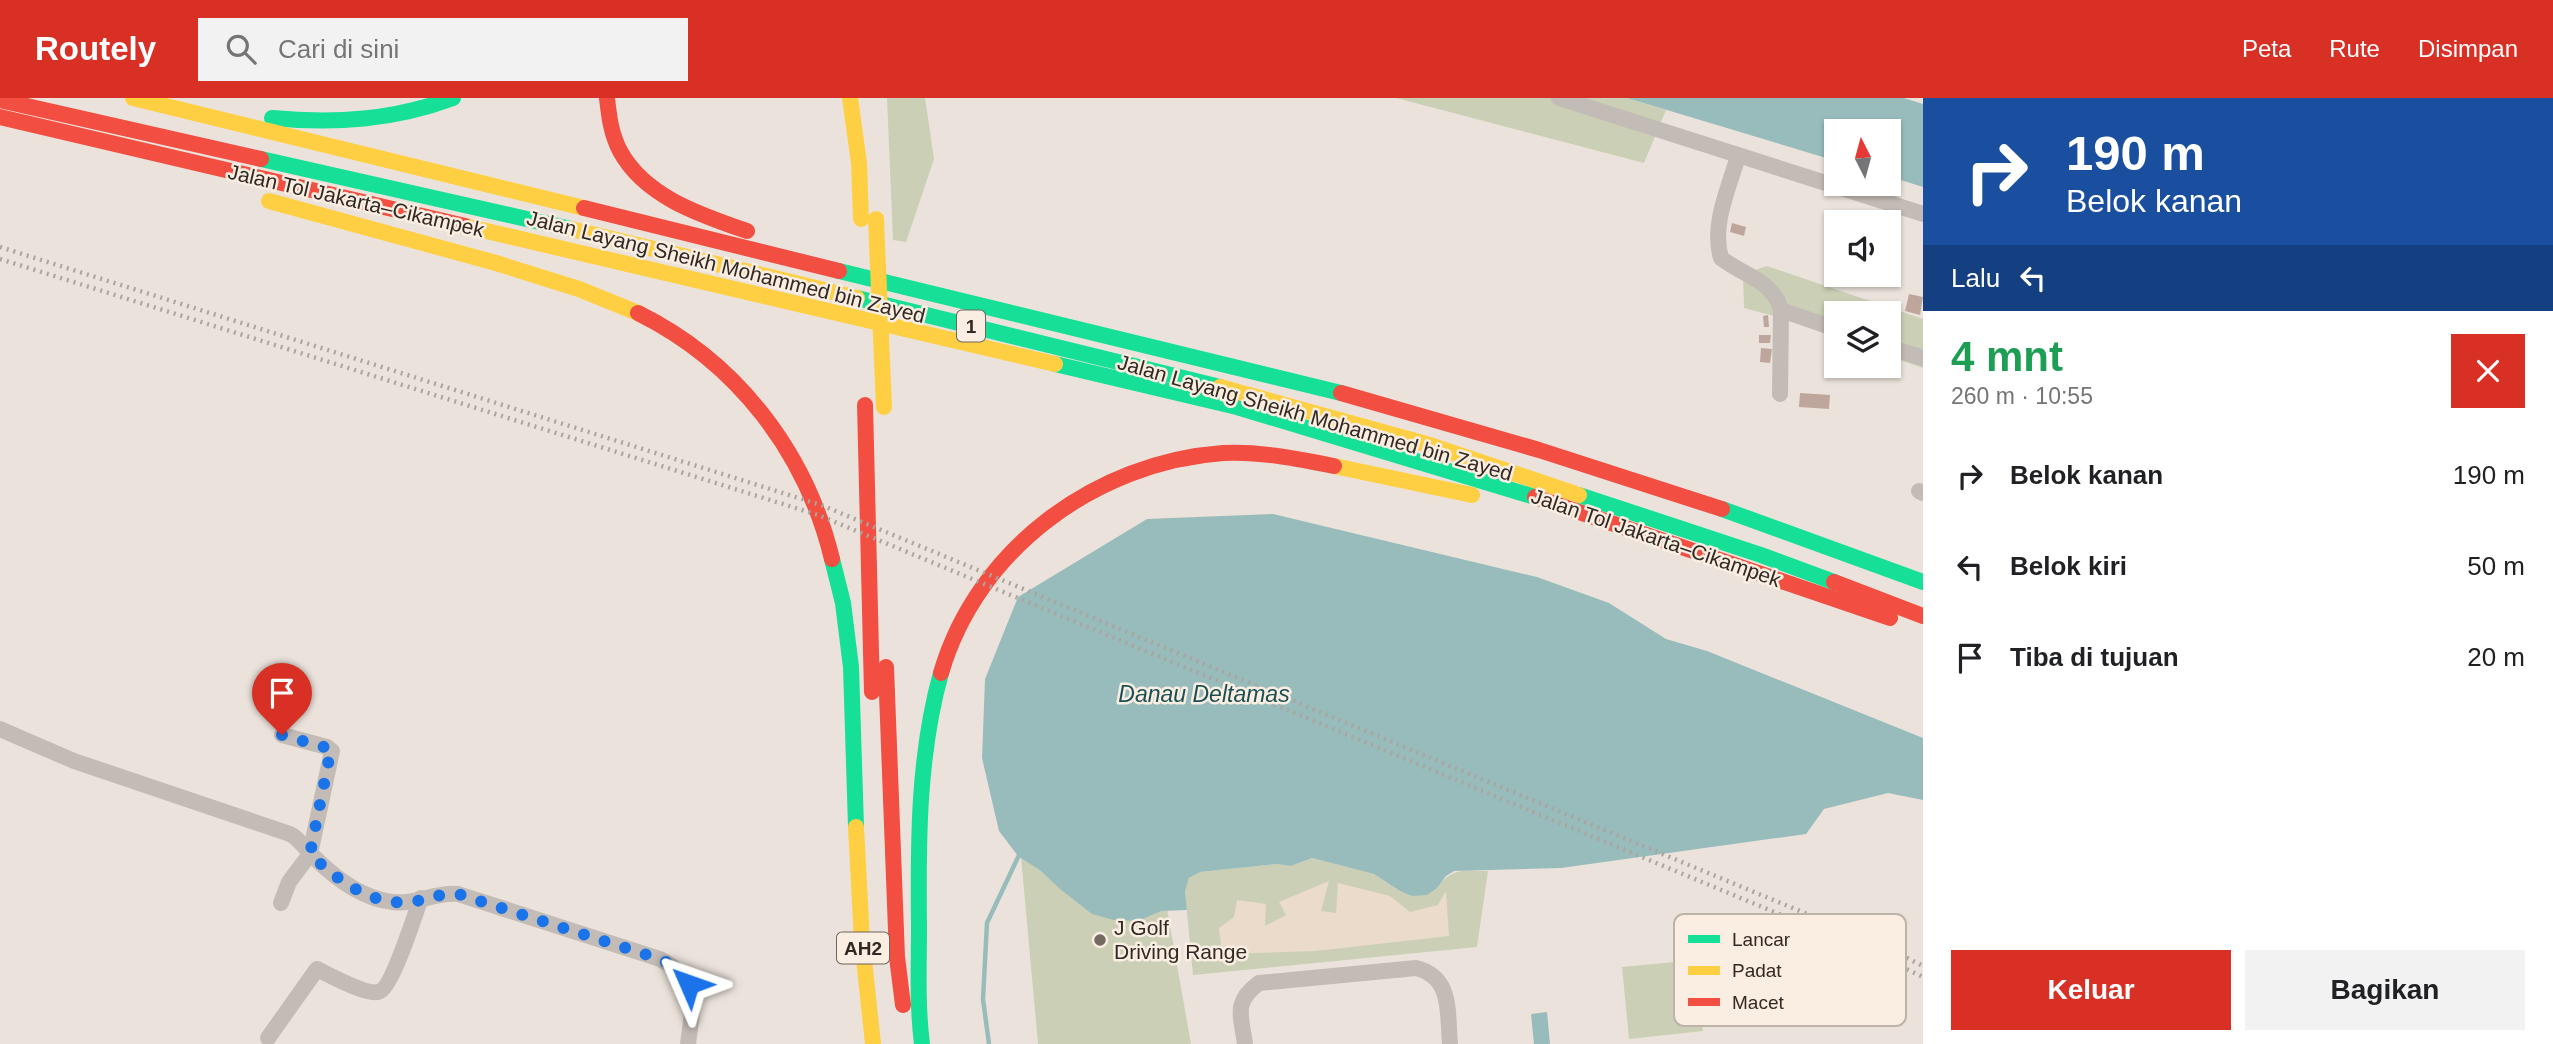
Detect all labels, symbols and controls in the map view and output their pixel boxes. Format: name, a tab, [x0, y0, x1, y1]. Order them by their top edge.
search box	[198, 18, 688, 81]
text: Routely	[35, 30, 156, 67]
icon: search	[222, 30, 260, 68]
text: Cari di sini	[278, 34, 399, 64]
text: Peta	[2242, 35, 2291, 62]
text: Rute	[2329, 35, 2380, 62]
text: Disimpan	[2418, 35, 2518, 62]
north arrow	[1824, 119, 1900, 196]
map controls	[1824, 119, 1901, 378]
icon: right	[1951, 126, 2042, 217]
text: 190 m	[2066, 126, 2205, 180]
street label: Jalan Tol Jakarta–Cikampek	[226, 160, 487, 241]
text: Belok kanan	[2066, 183, 2242, 219]
street label: Jalan Layang Sheikh Mohammed bin Zayed	[525, 206, 928, 327]
button: sound	[1824, 210, 1901, 287]
icon: left	[2014, 259, 2052, 297]
text: Lalu	[1951, 263, 2000, 293]
button: layers	[1824, 301, 1901, 378]
road number: 1	[957, 310, 985, 342]
text: 4 mnt	[1951, 333, 2063, 380]
button: close	[2451, 334, 2525, 408]
street label: Jalan Layang Sheikh Mohammed bin Zayed	[1115, 350, 1515, 485]
text: 260 m · 10:55	[1951, 383, 2093, 409]
icon: right	[1951, 457, 1989, 495]
text: Belok kanan	[2010, 460, 2163, 490]
text: 190 m	[2453, 460, 2525, 490]
street label: Jalan Tol Jakarta–Cikampek	[1528, 484, 1784, 591]
icon: left	[1951, 548, 1989, 586]
text: Belok kiri	[2010, 551, 2127, 581]
text: 50 m	[2467, 551, 2525, 581]
icon: arrive	[1951, 639, 1989, 677]
text: Tiba di tujuan	[2010, 642, 2179, 672]
text: 20 m	[2467, 642, 2525, 672]
pin	[252, 663, 312, 735]
icon: arrive	[263, 674, 301, 712]
water label: Danau Deltamas	[1118, 681, 1290, 707]
legend	[1674, 914, 1906, 1026]
place label: J Golf Driving Range	[1114, 916, 1247, 963]
text: Lancar	[1732, 929, 1791, 950]
road number: AH2	[837, 932, 889, 964]
marker: J Golf Driving Range	[1092, 932, 1108, 948]
position arrow	[652, 947, 726, 1021]
button: Keluar	[1951, 950, 2231, 1030]
button: Bagikan	[2245, 950, 2525, 1030]
text: Padat	[1732, 960, 1782, 981]
text: Macet	[1732, 992, 1784, 1013]

